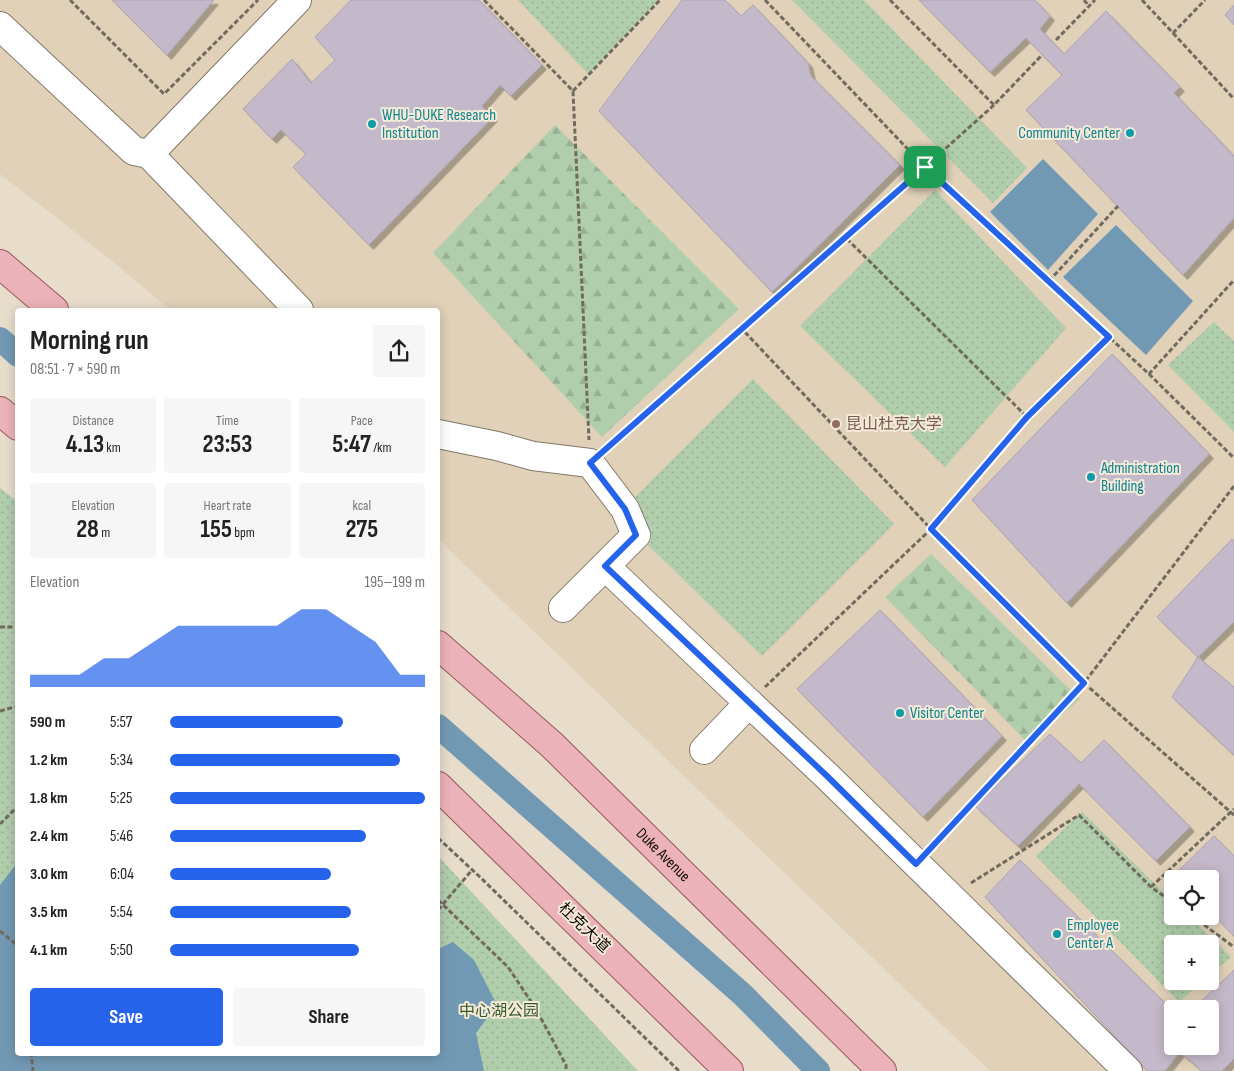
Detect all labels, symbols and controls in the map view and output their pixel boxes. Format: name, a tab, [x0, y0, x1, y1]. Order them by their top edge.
place label: WHU-DUKE Research Institution	[382, 106, 496, 143]
marker: WHU-DUKE Research Institution	[366, 118, 378, 130]
place label: Community Center	[1018, 124, 1120, 143]
marker: Community Center	[1124, 127, 1136, 139]
pin	[904, 146, 946, 188]
icon: arrive	[911, 153, 939, 181]
text: Morning run	[30, 324, 149, 357]
button: share	[373, 325, 425, 377]
text: 08:51 · 7 × 590 m	[30, 360, 120, 379]
text: Distance	[73, 412, 114, 429]
text: Time	[216, 412, 239, 429]
text: Pace	[351, 412, 373, 429]
place label: 昆山杜克大学	[846, 415, 942, 434]
marker: 昆山杜克大学	[830, 418, 842, 430]
text: 4.13	[66, 429, 104, 460]
text: 23:53	[203, 429, 252, 460]
text: 5:47	[332, 429, 371, 460]
text: km	[104, 439, 121, 456]
text: /km	[371, 439, 391, 456]
place label: Administration Building	[1100, 459, 1180, 496]
marker: Administration Building	[1085, 471, 1097, 483]
text: Elevation	[72, 497, 115, 514]
text: Heart rate	[204, 497, 251, 514]
text: kcal	[353, 497, 371, 514]
text: 28	[76, 514, 99, 545]
text: 155	[200, 514, 232, 545]
text: 275	[345, 514, 378, 545]
text: m	[99, 524, 110, 541]
text: bpm	[232, 524, 255, 541]
text: Elevation	[30, 573, 79, 592]
text: 195–199 m	[364, 573, 425, 592]
place label: Visitor Center	[910, 704, 985, 723]
marker: Visitor Center	[894, 707, 906, 719]
text: 590 m	[30, 713, 65, 732]
text: 5:57	[110, 713, 132, 732]
text: 1.2 km	[30, 751, 68, 770]
text: 5:34	[110, 751, 133, 770]
text: 1.8 km	[30, 789, 68, 808]
text: 5:25	[110, 789, 132, 808]
street label: Duke Avenue	[632, 824, 694, 886]
text: 2.4 km	[30, 827, 68, 846]
text: 5:46	[110, 827, 133, 846]
text: 3.0 km	[30, 865, 68, 884]
text: 6:04	[110, 865, 134, 884]
map controls	[1164, 870, 1219, 1055]
button: locate	[1164, 870, 1219, 925]
street label: 杜克大道	[554, 899, 614, 957]
text: 3.5 km	[30, 903, 68, 922]
text: 5:54	[110, 903, 133, 922]
place label: Employee Center A	[1067, 916, 1119, 953]
marker: Employee Center A	[1051, 928, 1063, 940]
button: +	[1164, 935, 1219, 990]
text: 4.1 km	[30, 941, 67, 960]
text: 5:50	[110, 941, 133, 960]
button: Save	[30, 988, 223, 1046]
button: Share	[233, 988, 425, 1046]
button: −	[1164, 1000, 1219, 1055]
park label: 中心湖公园	[459, 1002, 539, 1021]

